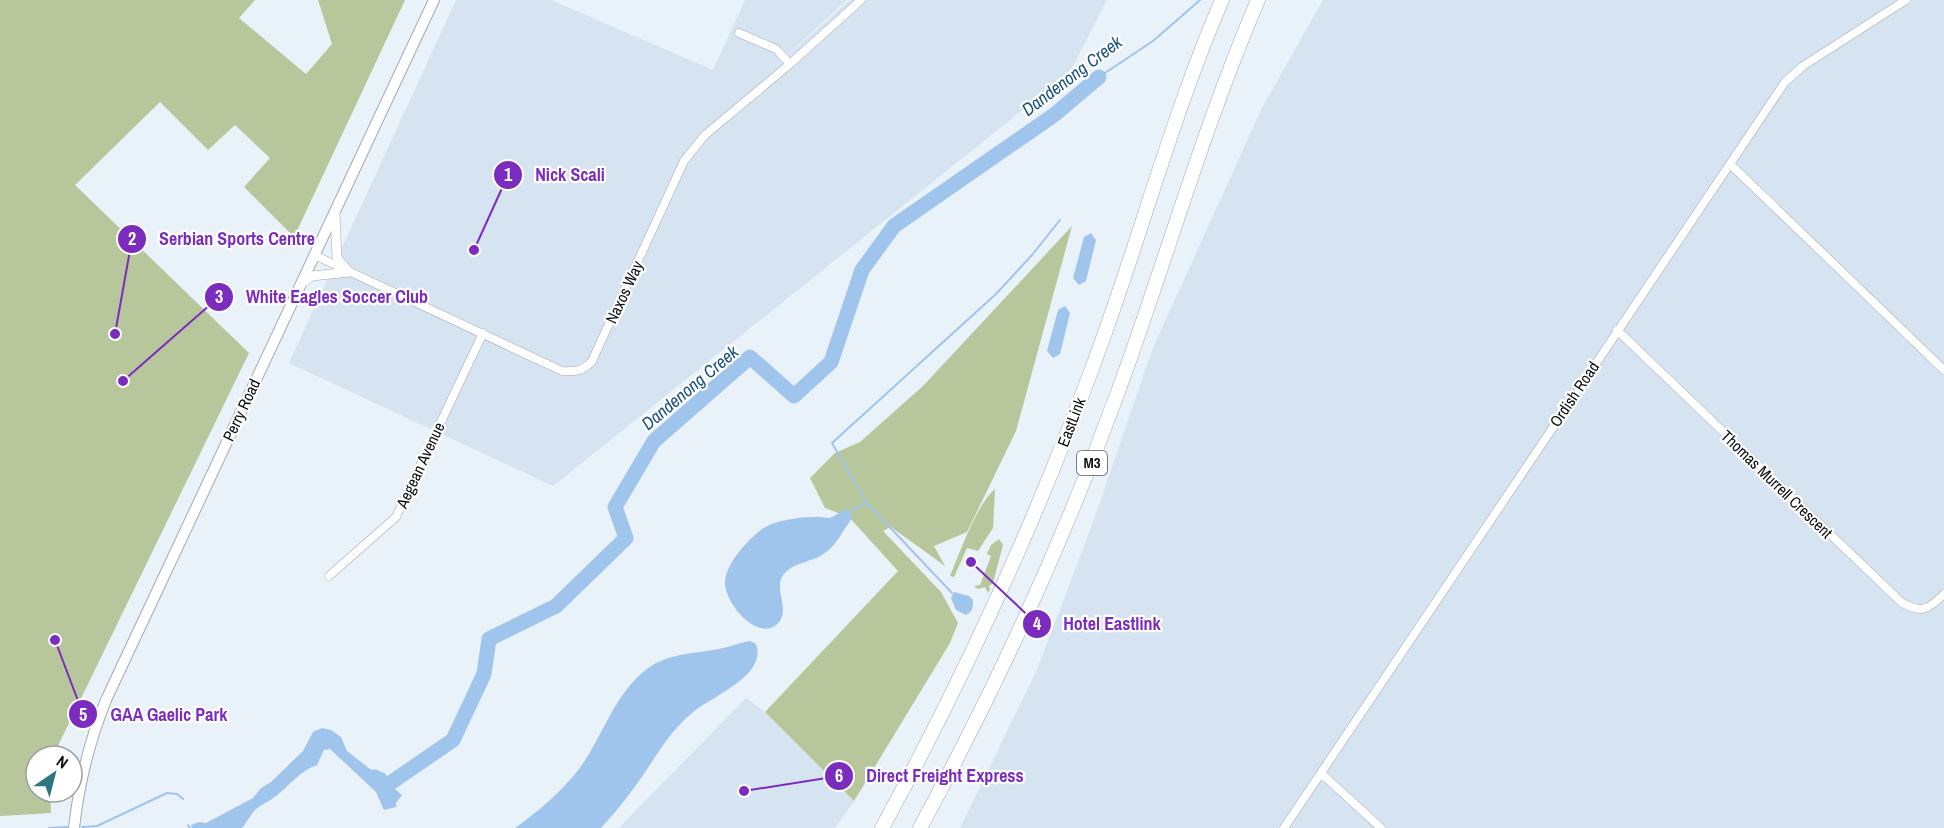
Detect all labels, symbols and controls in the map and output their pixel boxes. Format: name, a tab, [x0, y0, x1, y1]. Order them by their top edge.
water label: Dandenong Creek	[1016, 29, 1128, 122]
callout: Nick Scali	[493, 157, 617, 193]
text: 1	[504, 162, 513, 187]
text: Nick Scali	[535, 162, 605, 187]
callout: Serbian Sports Centre	[117, 221, 327, 257]
text: 2	[128, 226, 136, 251]
text: Serbian Sports Centre	[159, 226, 315, 251]
street label: Naxos Way	[600, 257, 648, 327]
callout: White Eagles Soccer Club	[204, 279, 440, 315]
text: 3	[215, 284, 223, 309]
text: White Eagles Soccer Club	[246, 284, 428, 309]
water label: Dandenong Creek	[636, 339, 744, 436]
street label: Ordish Road	[1544, 357, 1604, 431]
street label: Perry Road	[217, 375, 265, 445]
street label: EastLink	[1052, 394, 1091, 450]
street label: Aegean Avenue	[390, 418, 450, 512]
street label: Thomas Murrell Crescent	[1716, 425, 1838, 543]
road number: M3	[1077, 451, 1107, 475]
callout: Hotel Eastlink	[1022, 606, 1173, 642]
text: 4	[1033, 611, 1042, 636]
text: Hotel Eastlink	[1063, 611, 1162, 636]
callout: GAA Gaelic Park	[68, 696, 239, 732]
text: 5	[79, 702, 87, 727]
text: GAA Gaelic Park	[111, 702, 228, 727]
north arrow	[24, 744, 84, 804]
text: N	[52, 750, 73, 773]
callout: Direct Freight Express	[824, 758, 1035, 794]
text: 6	[835, 763, 843, 788]
text: Direct Freight Express	[866, 763, 1024, 788]

